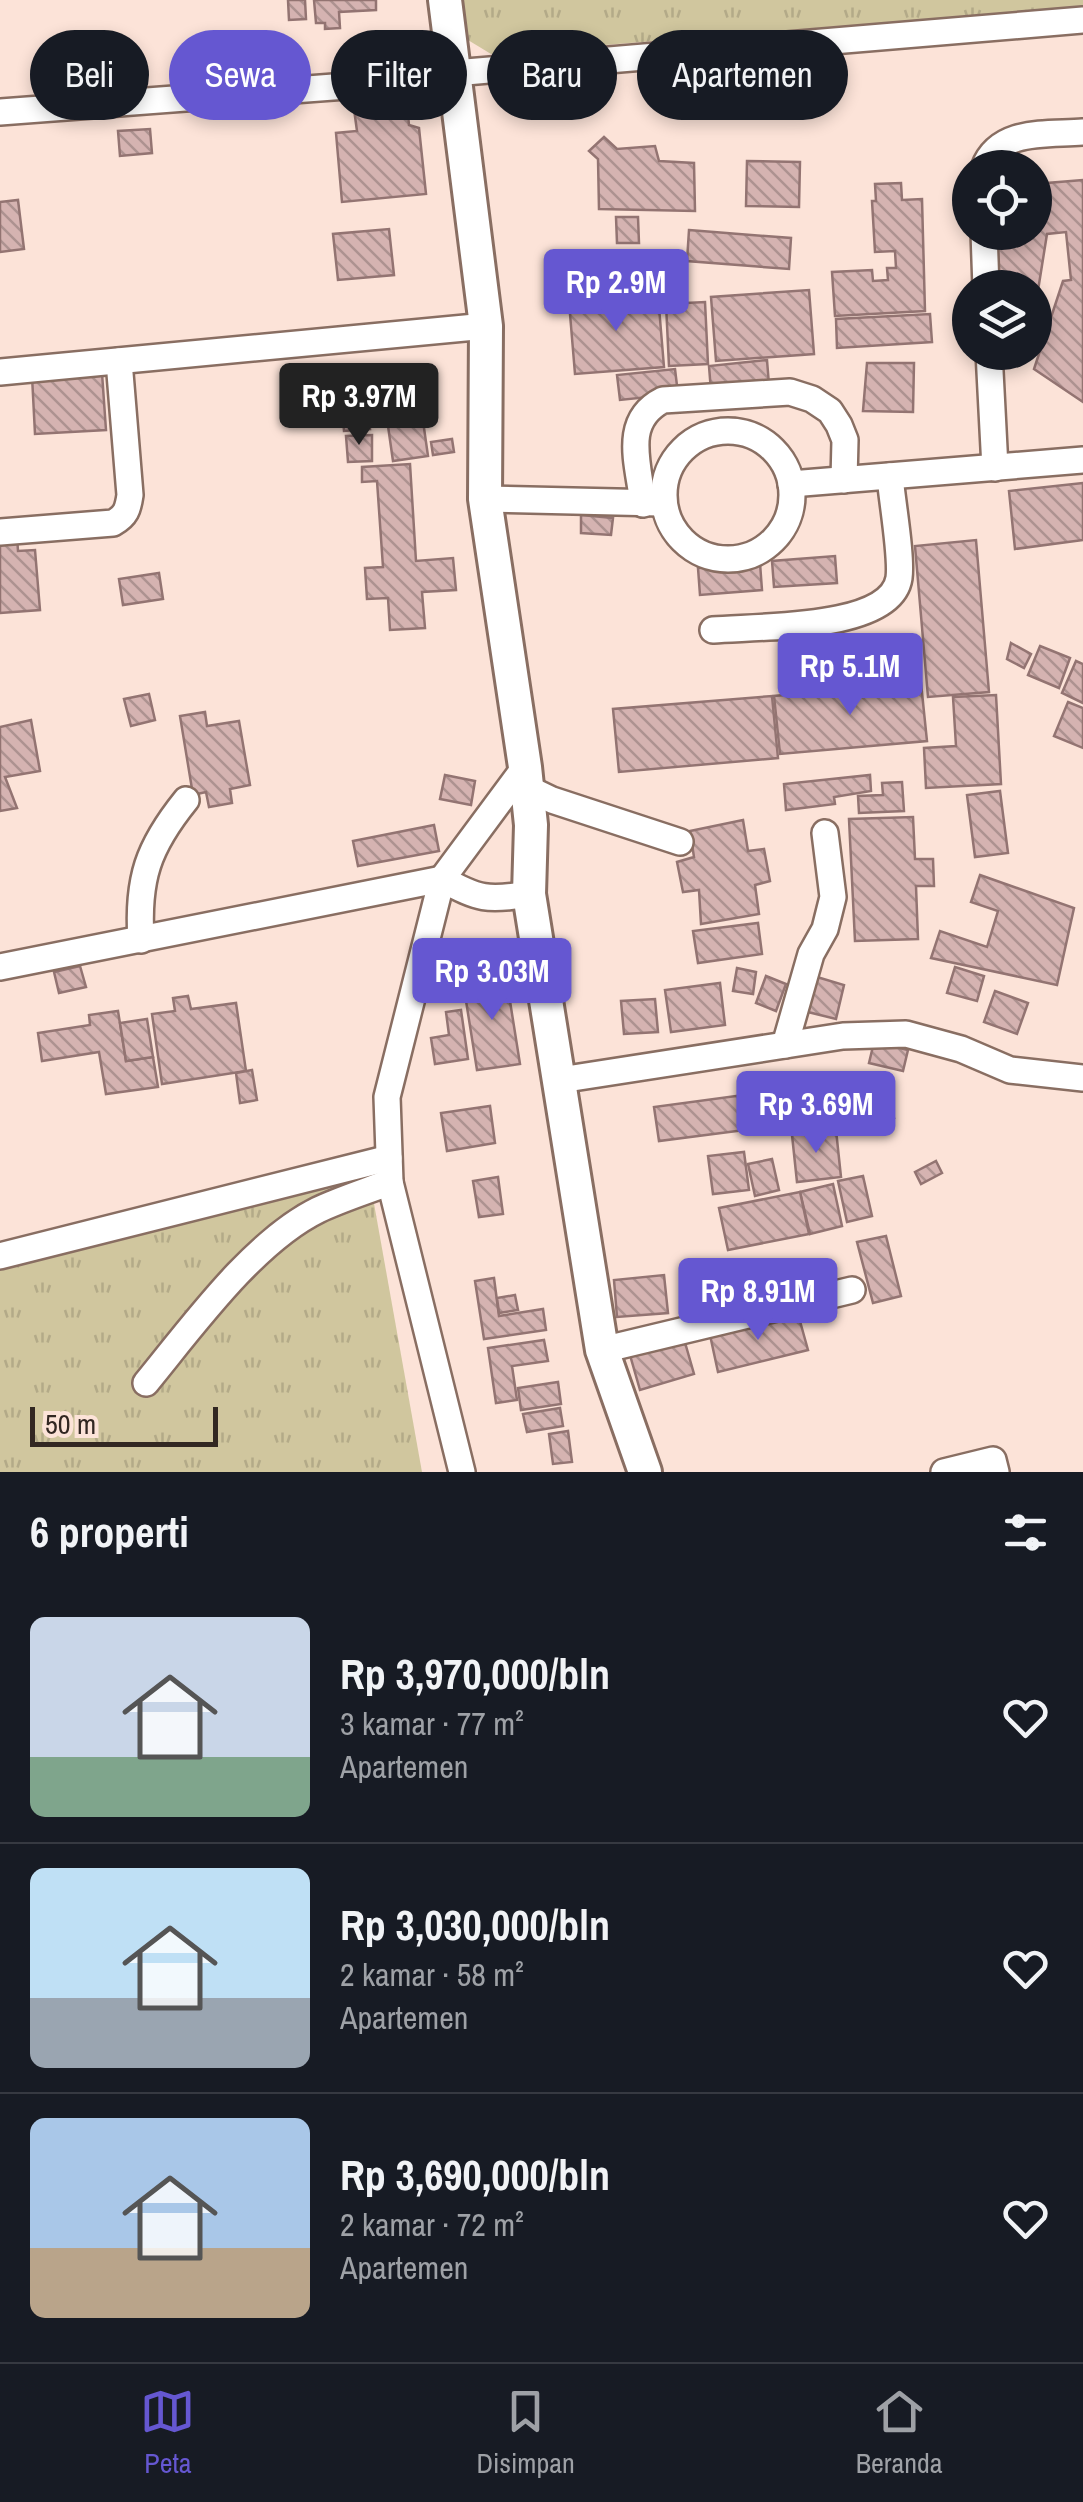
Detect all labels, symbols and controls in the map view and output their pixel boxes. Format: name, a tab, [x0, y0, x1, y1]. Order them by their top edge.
chip: Beli	[30, 30, 149, 120]
chip: Sewa	[169, 30, 311, 120]
chip: Filter	[331, 30, 467, 120]
chip: Baru	[487, 30, 617, 120]
chip: Apartemen	[637, 30, 848, 120]
map controls	[952, 150, 1052, 370]
button: locate	[952, 150, 1052, 250]
pin: Rp 2.9M	[524, 249, 708, 334]
text: Rp 2.9M	[566, 260, 666, 303]
button: layers	[952, 270, 1052, 370]
pin: Rp 3.97M	[256, 363, 462, 448]
text: Rp 3.97M	[301, 374, 417, 417]
pin: Rp 5.1M	[758, 633, 942, 718]
text: Rp 5.1M	[800, 644, 900, 687]
pin: Rp 3.03M	[389, 938, 595, 1023]
text: Rp 3.03M	[434, 949, 550, 992]
pin: Rp 3.69M	[713, 1071, 919, 1156]
text: Rp 3.69M	[758, 1082, 874, 1125]
pin: Rp 8.91M	[655, 1258, 861, 1343]
text: Rp 8.91M	[700, 1269, 816, 1312]
scale bar	[30, 1402, 218, 1446]
text: 50 m	[45, 1405, 96, 1443]
text: 6 properti	[30, 1504, 189, 1560]
icon: filters	[998, 1505, 1053, 1560]
text: Rp 3,970,000/bln	[340, 1646, 610, 1702]
icon: home	[110, 1657, 230, 1777]
icon: heart	[998, 1690, 1053, 1745]
text: 3 kamar · 77 m²	[340, 1702, 524, 1745]
text: Apartemen	[340, 1745, 468, 1788]
text: Rp 3,030,000/bln	[340, 1897, 610, 1953]
icon: home	[110, 1908, 230, 2028]
icon: heart	[998, 1941, 1053, 1996]
text: 2 kamar · 58 m²	[340, 1953, 524, 1996]
text: Apartemen	[340, 1996, 468, 2039]
text: Rp 3,690,000/bln	[340, 2147, 610, 2203]
icon: home	[110, 2158, 230, 2278]
icon: heart	[998, 2191, 1053, 2246]
text: 2 kamar · 72 m²	[340, 2203, 524, 2246]
text: Apartemen	[340, 2246, 468, 2289]
tab: Peta	[140, 2384, 195, 2482]
tab: Disimpan	[476, 2384, 575, 2482]
tab: Beranda	[856, 2384, 943, 2482]

